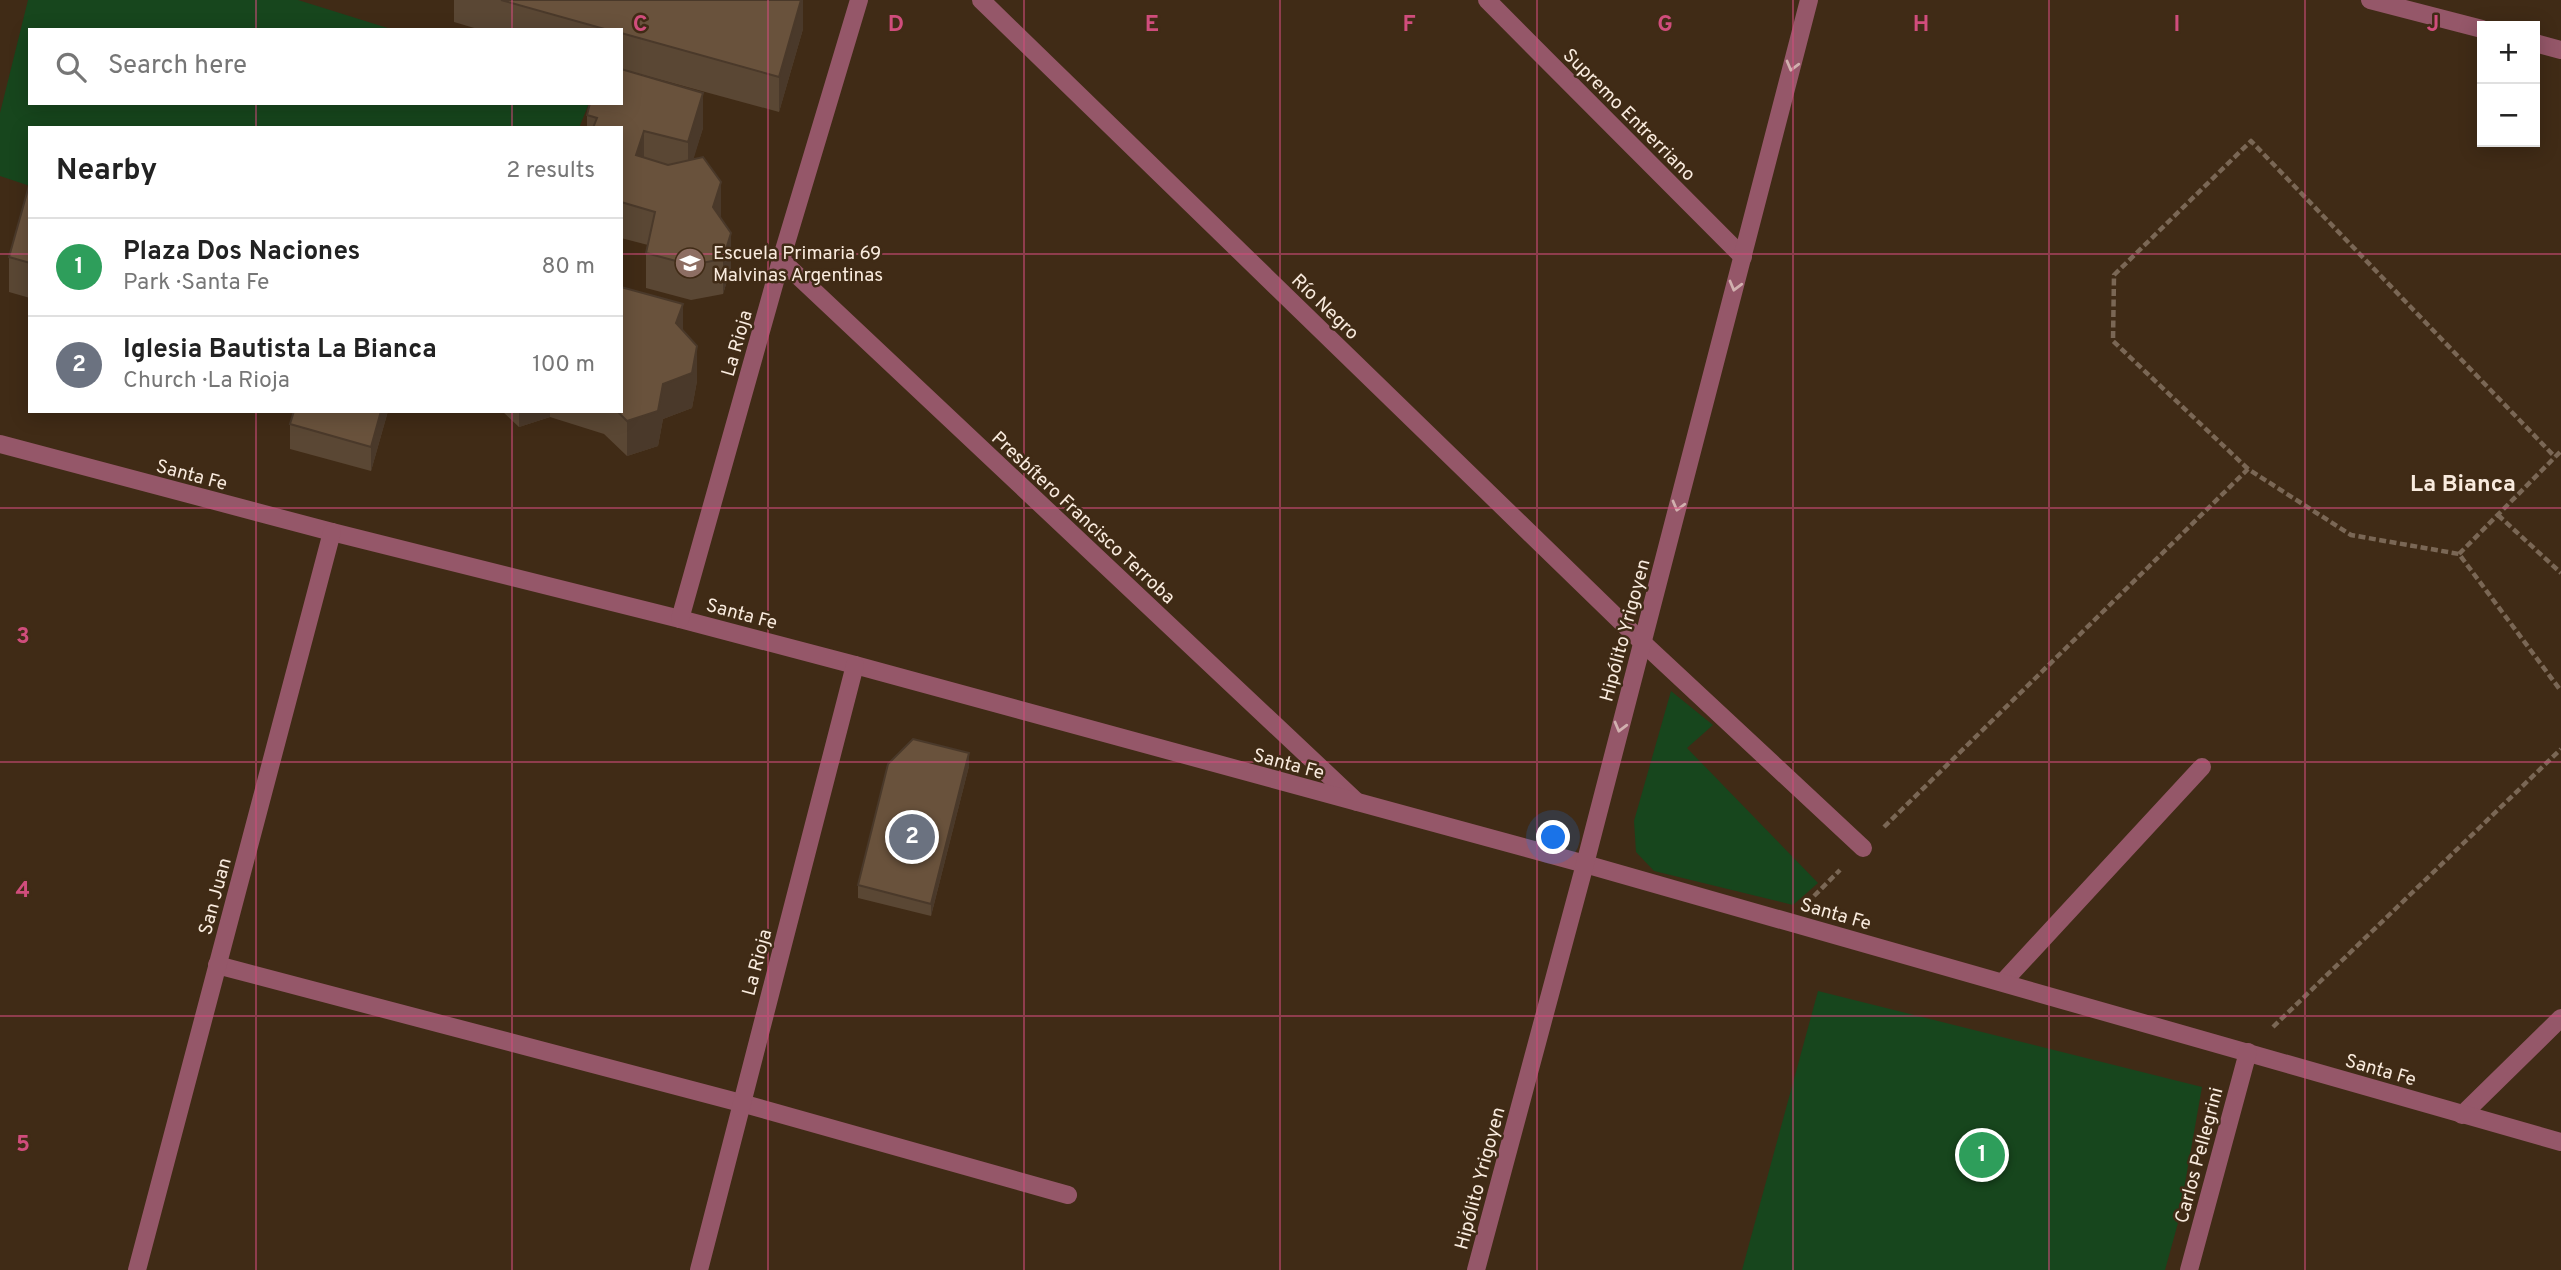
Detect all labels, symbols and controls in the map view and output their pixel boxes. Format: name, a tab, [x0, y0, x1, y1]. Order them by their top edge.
text: C	[633, 11, 647, 40]
text: D	[888, 11, 904, 40]
text: E	[1145, 11, 1159, 40]
text: F	[1402, 11, 1416, 40]
text: G	[1657, 11, 1673, 40]
text: H	[1913, 11, 1929, 40]
text: I	[2174, 11, 2180, 40]
text: J	[2427, 11, 2439, 40]
map controls	[2477, 21, 2540, 147]
button: +	[2477, 21, 2540, 84]
search box	[28, 28, 623, 105]
street label: Supremo Entrerriano	[1557, 44, 1700, 187]
icon: search	[52, 48, 90, 86]
text: Search here	[108, 50, 247, 83]
one-way arrow	[1786, 60, 1800, 72]
button: −	[2477, 84, 2540, 147]
text: Nearby	[56, 153, 157, 190]
text: 2 results	[506, 157, 595, 186]
text: Plaza Dos Naciones	[123, 236, 360, 269]
place label: Escuela Primaria 69 Malvinas Argentinas	[713, 242, 883, 288]
school or university icon: Escuela Primaria 69 Malvinas Argentinas	[673, 246, 707, 280]
text: 1	[74, 253, 84, 282]
text: 80 m	[542, 253, 595, 282]
text: Park · Santa Fe	[123, 269, 270, 298]
street label: Río Negro	[1286, 269, 1363, 346]
one-way arrow	[1729, 280, 1743, 292]
street label: La Rioja	[717, 308, 759, 380]
text: Iglesia Bautista La Bianca	[123, 334, 437, 367]
text: 2	[72, 351, 86, 380]
text: 100 m	[532, 351, 595, 380]
text: Church · La Rioja	[123, 367, 290, 396]
street label: Presbítero Francisco Terroba	[986, 427, 1180, 610]
street label: Santa Fe	[153, 455, 230, 497]
district label: La Bianca	[2410, 471, 2516, 500]
one-way arrow	[1672, 500, 1686, 512]
street label: Hipólito Yrigoyen	[1595, 557, 1657, 704]
street label: Santa Fe	[703, 594, 780, 636]
text: 3	[16, 623, 30, 652]
one-way arrow	[1614, 720, 1629, 732]
street label: Santa Fe	[1250, 744, 1327, 786]
pin: 2	[889, 811, 935, 863]
your location	[1536, 820, 1570, 854]
street label: San Juan	[194, 855, 238, 938]
text: 4	[16, 877, 30, 906]
street label: Santa Fe	[1797, 893, 1874, 937]
street label: La Rioja	[738, 927, 778, 998]
street label: Santa Fe	[2342, 1049, 2419, 1093]
street label: Carlos Pellegrini	[2170, 1085, 2230, 1226]
street label: Hipólito Yrigoyen	[1450, 1105, 1512, 1252]
pin: 1	[1959, 1129, 2005, 1181]
text: 5	[16, 1131, 30, 1160]

